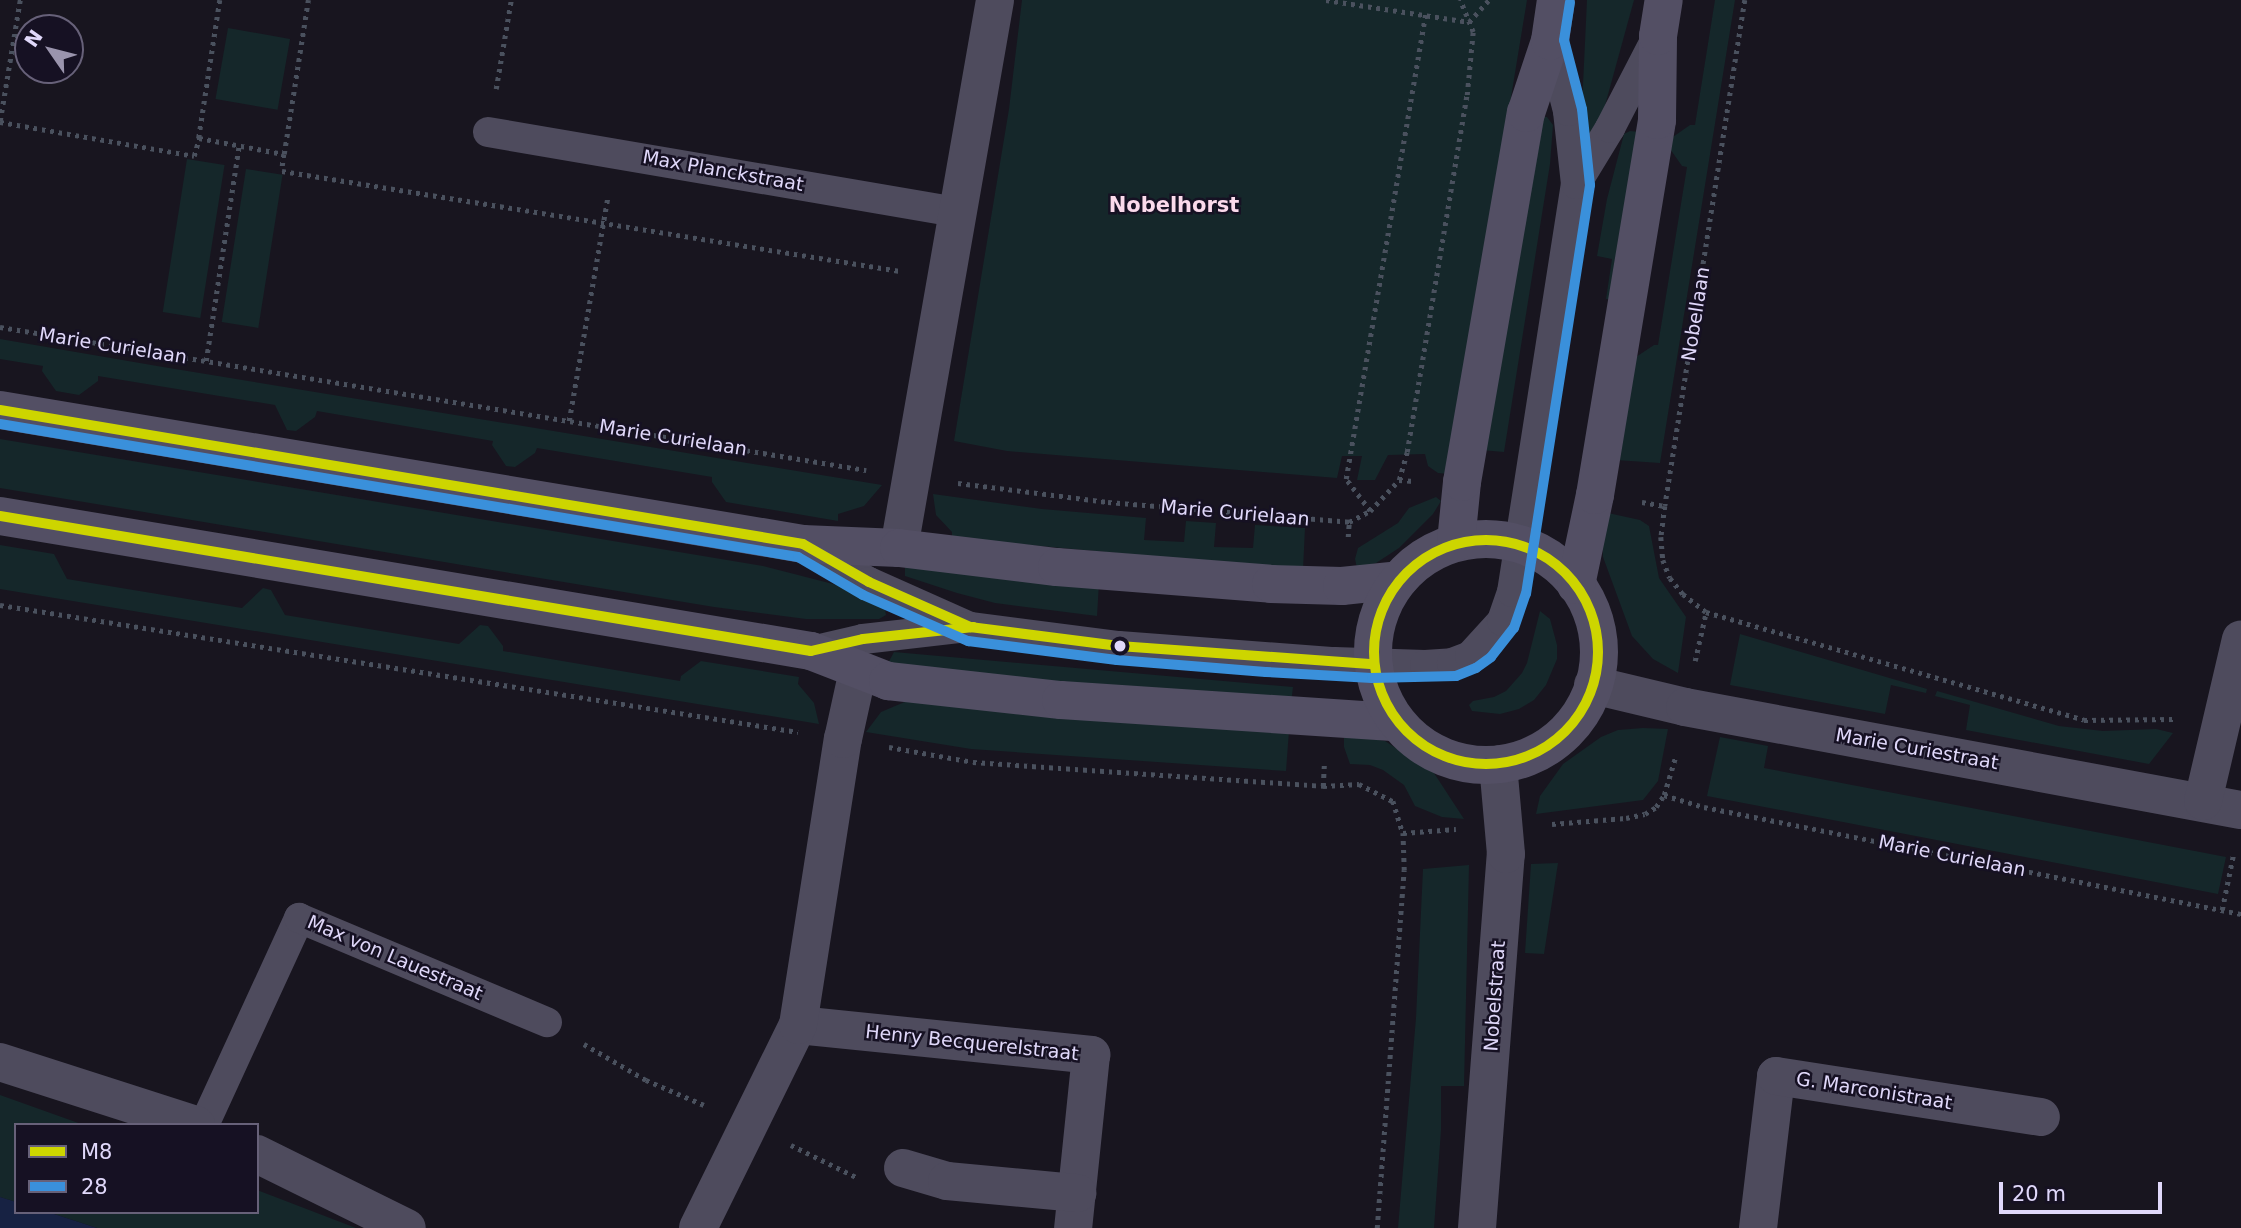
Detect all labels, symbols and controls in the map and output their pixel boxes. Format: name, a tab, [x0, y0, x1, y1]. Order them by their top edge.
north arrow	[14, 14, 84, 84]
text: N	[20, 25, 47, 51]
street label: Max Planckstraat	[641, 146, 805, 196]
district label: Nobelhorst	[1109, 192, 1239, 218]
street label: Nobellaan	[1677, 265, 1715, 363]
street label: Marie Curielaan	[37, 323, 189, 369]
street label: Marie Curielaan	[597, 415, 749, 461]
street label: Marie Curielaan	[1160, 495, 1310, 531]
unlabelled marker	[1113, 639, 1127, 653]
street label: Marie Curiestraat	[1834, 723, 2000, 775]
street label: Marie Curielaan	[1876, 831, 2028, 881]
street label: Max von Lauestraat	[304, 911, 486, 1005]
street label: Nobelstraat	[1480, 940, 1510, 1052]
street label: Henry Becquerelstraat	[864, 1020, 1080, 1066]
street label: G. Marconistraat	[1794, 1067, 1954, 1115]
legend	[14, 1123, 259, 1214]
text: M8	[81, 1140, 112, 1164]
scale bar	[2003, 1168, 2166, 1212]
text: 28	[81, 1175, 108, 1199]
text: 20 m	[2012, 1182, 2066, 1206]

